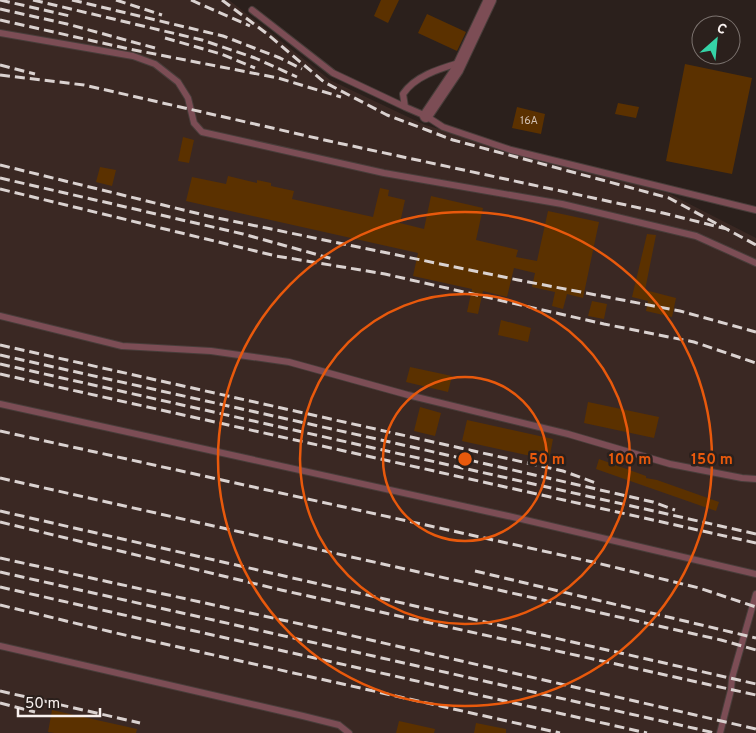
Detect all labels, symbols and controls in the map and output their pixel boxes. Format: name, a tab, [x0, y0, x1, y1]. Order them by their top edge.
north arrow	[691, 15, 741, 65]
text: С	[713, 20, 729, 39]
house number: 16А	[520, 114, 538, 128]
centre of rings	[456, 450, 474, 468]
text: 50 m	[529, 451, 565, 470]
text: 100 m	[609, 451, 651, 470]
text: 150 m	[691, 451, 733, 470]
scale bar	[18, 686, 100, 718]
text: 50 m	[25, 695, 60, 714]

